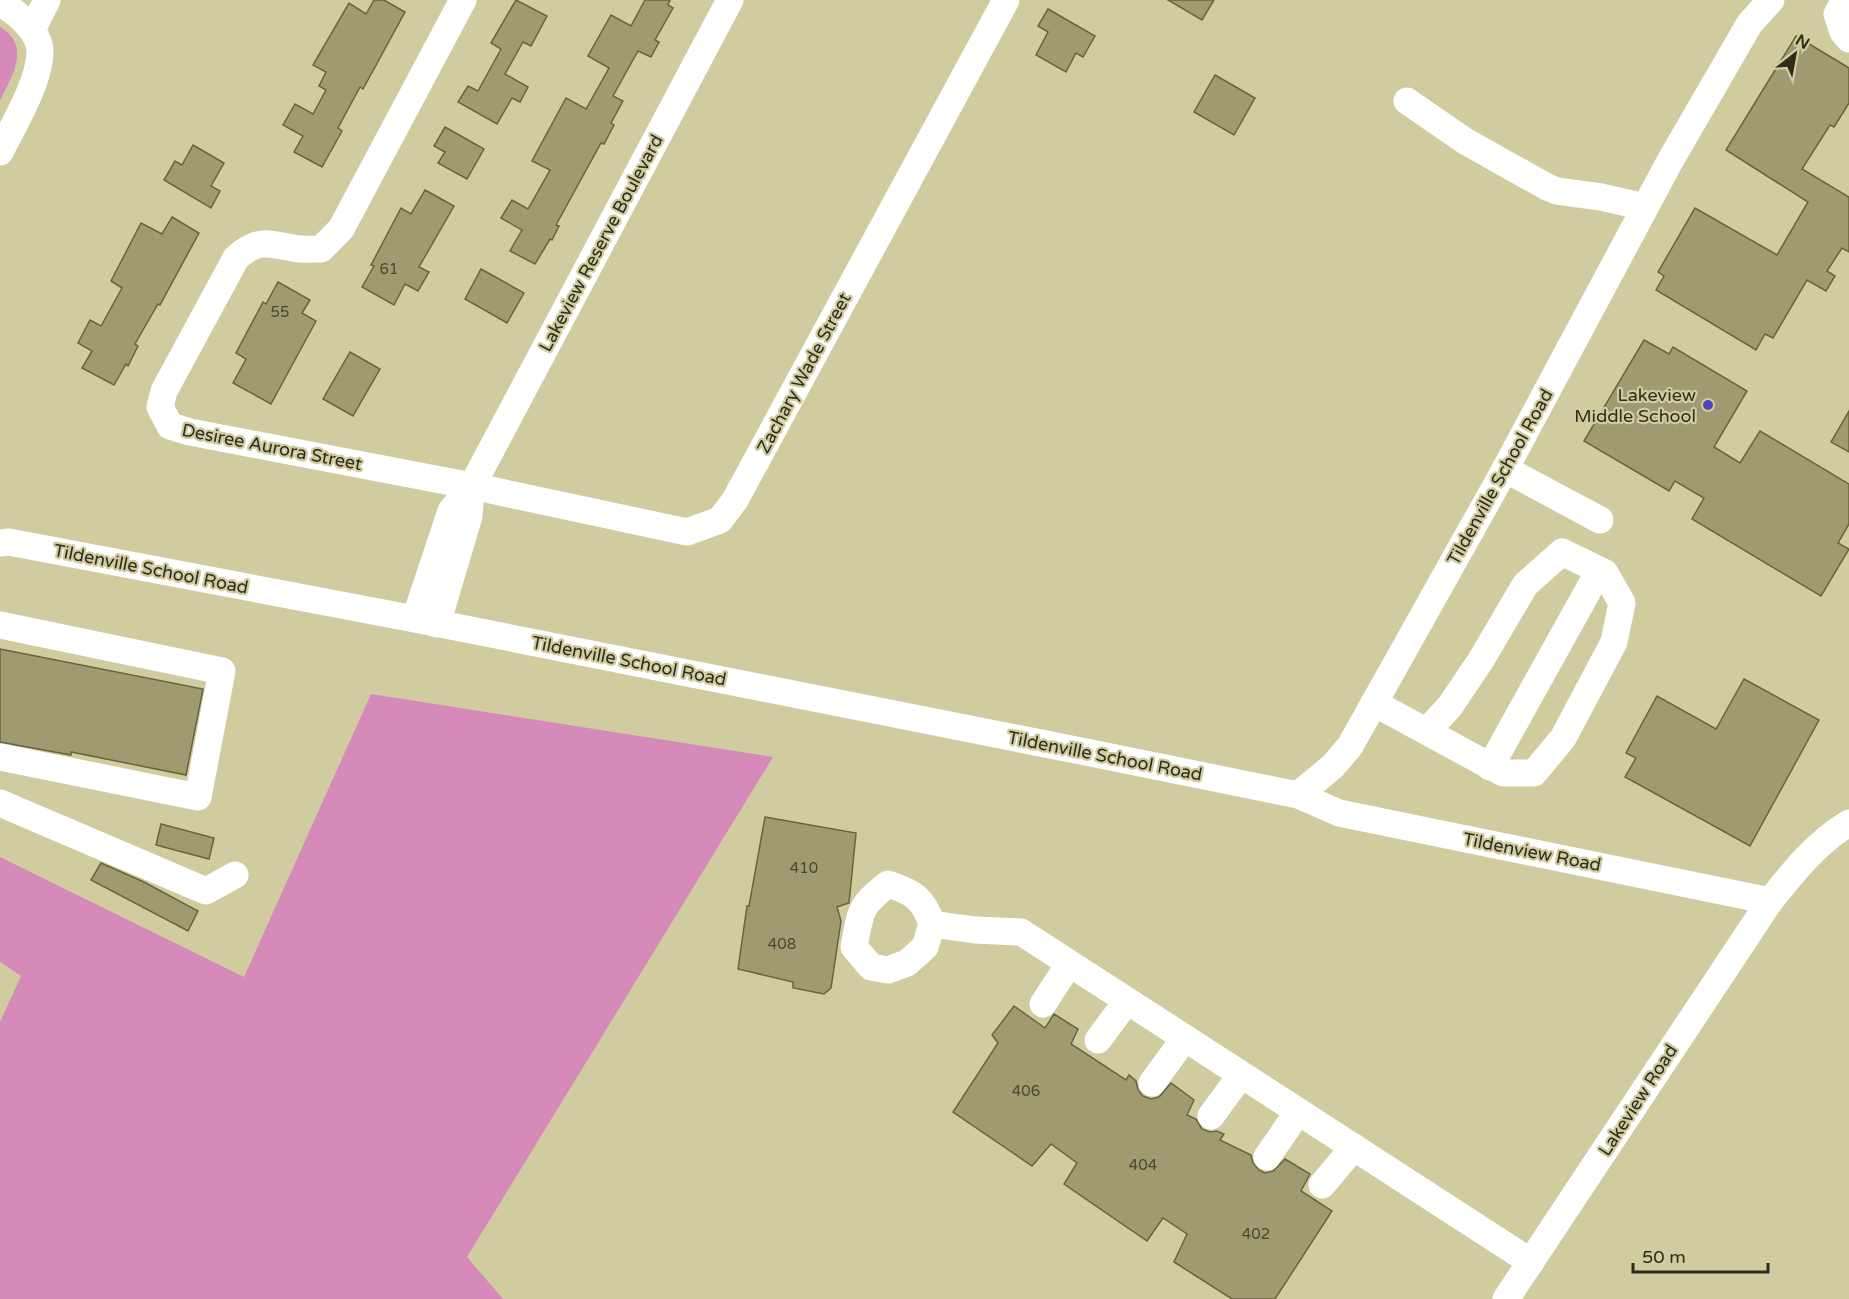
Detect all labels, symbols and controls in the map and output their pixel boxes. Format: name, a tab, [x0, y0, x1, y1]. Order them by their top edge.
north arrow	[1765, 24, 1825, 84]
text: N	[1792, 30, 1813, 54]
street label: Lakeview Reserve Boulevard	[534, 131, 668, 355]
house number: 61	[380, 260, 398, 278]
street label: Zachary Wade Street	[752, 289, 856, 457]
house number: 55	[271, 303, 289, 321]
place label: Lakeview Middle School	[1574, 384, 1696, 427]
street label: Tildenville School Road	[1442, 385, 1558, 569]
marker: Lakeview Middle School	[1701, 398, 1715, 412]
street label: Desiree Aurora Street	[180, 419, 364, 475]
street label: Tildenville School Road	[52, 539, 250, 599]
street label: Tildenville School Road	[530, 631, 728, 691]
street label: Tildenville School Road	[1006, 726, 1204, 786]
street label: Tildenview Road	[1461, 828, 1603, 876]
house number: 410	[790, 859, 818, 877]
house number: 408	[768, 935, 796, 953]
street label: Lakeview Road	[1594, 1040, 1682, 1160]
house number: 406	[1012, 1082, 1040, 1100]
house number: 404	[1129, 1156, 1157, 1174]
house number: 402	[1242, 1225, 1270, 1243]
scale bar	[1633, 1236, 1768, 1274]
text: 50 m	[1642, 1246, 1686, 1268]

